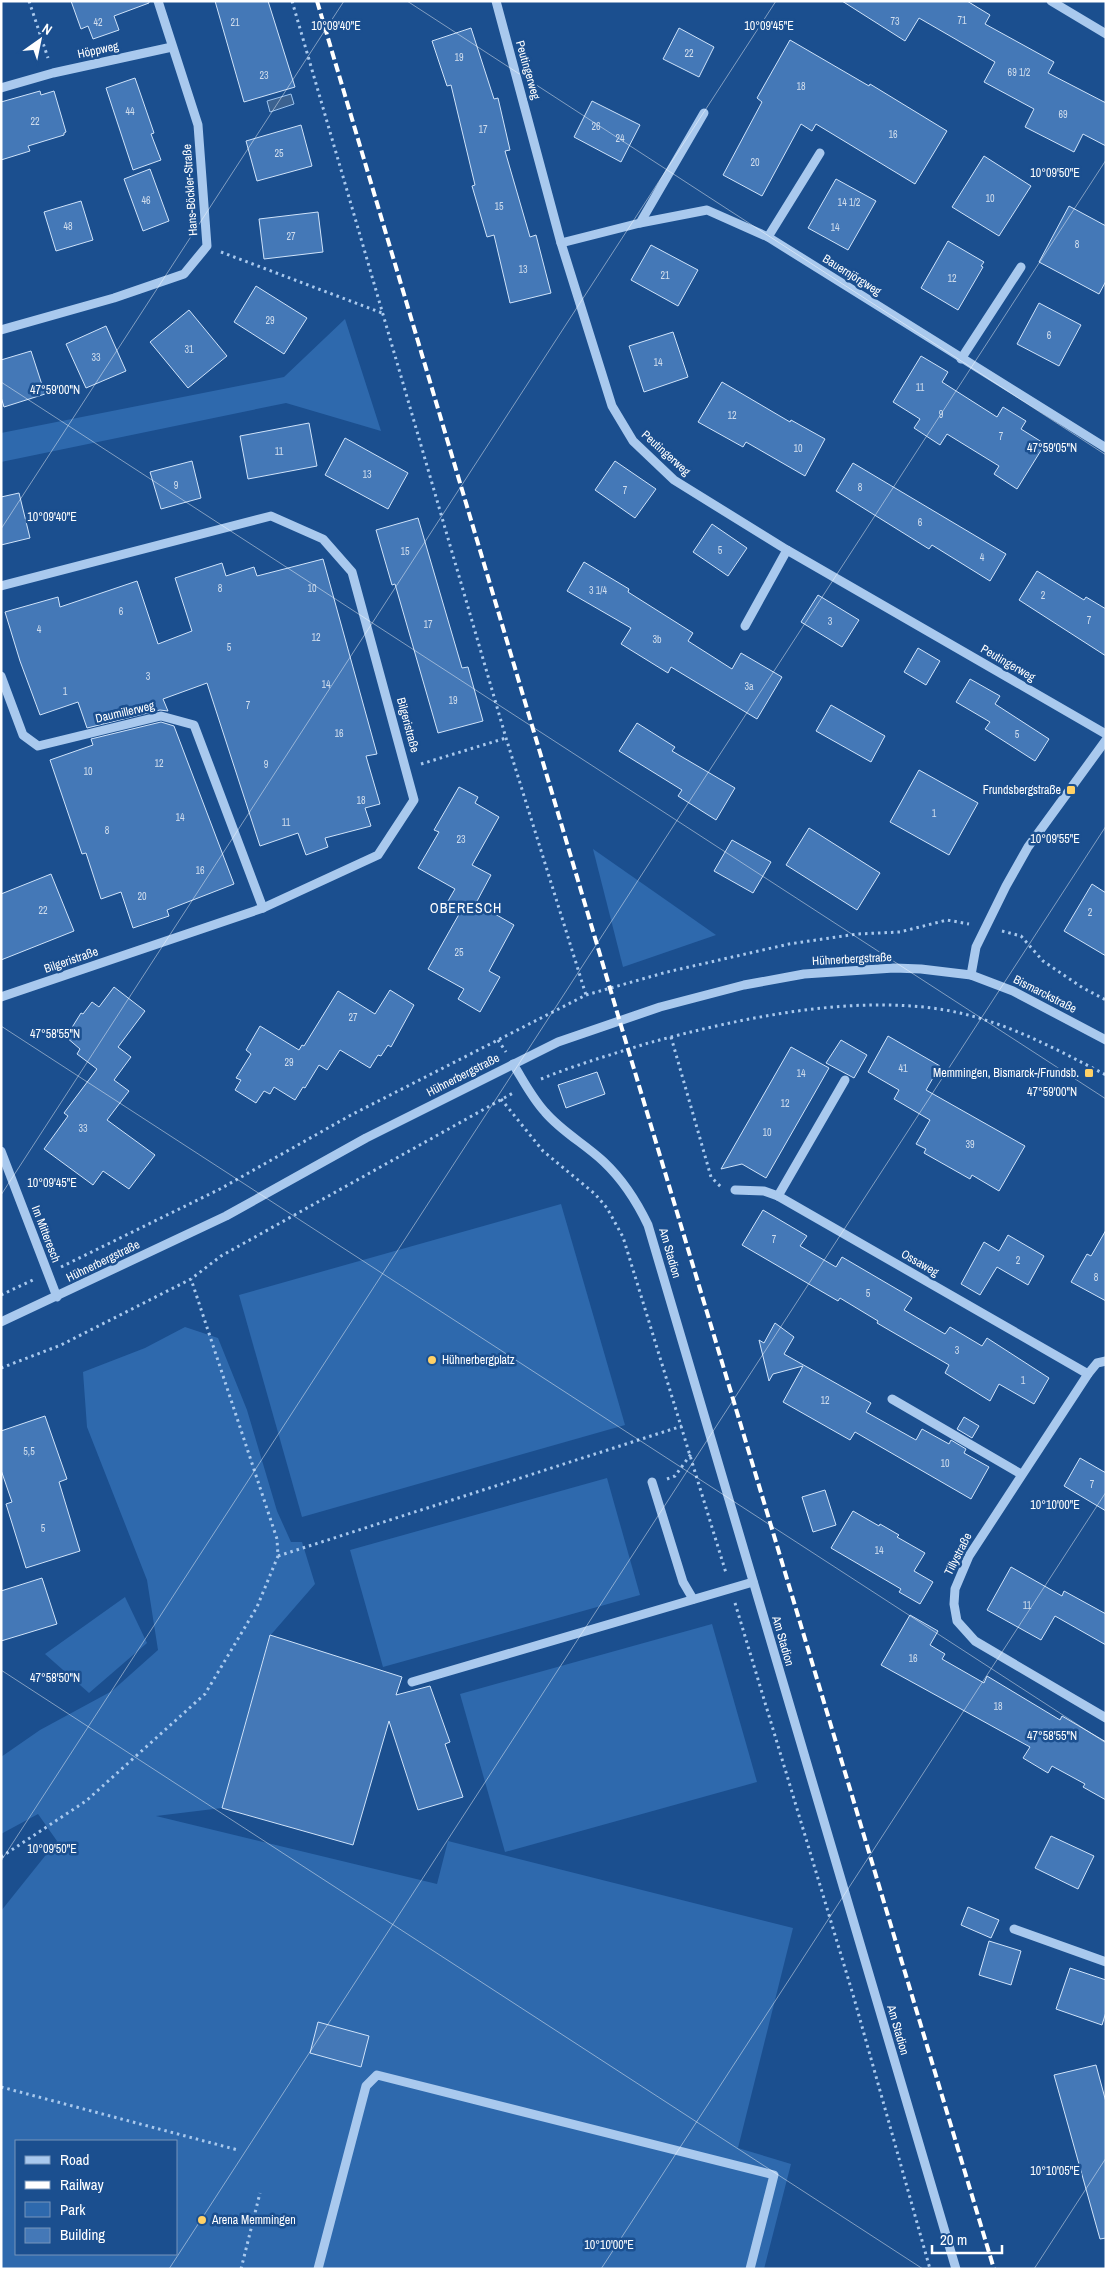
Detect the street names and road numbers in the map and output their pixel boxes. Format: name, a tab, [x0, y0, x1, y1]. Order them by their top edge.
street label: Höppweg	[76, 38, 121, 62]
street label: Peutingerweg	[512, 39, 544, 102]
street label: Hans-Böckler-Straße	[179, 144, 201, 236]
street label: Bauernjörgweg	[820, 251, 885, 300]
street label: Peutingerweg	[638, 427, 694, 480]
street label: Peutingerweg	[978, 641, 1039, 685]
street label: Bilgeristraße	[393, 696, 423, 754]
street label: Daumillerweg	[94, 697, 157, 727]
street label: Bilgeristraße	[42, 943, 100, 977]
street label: Hühnerbergstraße	[812, 949, 892, 969]
street label: Bismarckstraße	[1011, 971, 1079, 1017]
street label: Hühnerbergstraße	[424, 1050, 502, 1100]
street label: Im Mitteresch	[28, 1203, 64, 1265]
street label: Am Stadion	[655, 1225, 685, 1280]
street label: Hühnerbergstraße	[64, 1236, 142, 1286]
street label: Ossaweg	[898, 1246, 942, 1280]
street label: Tillystraße	[940, 1530, 976, 1578]
street label: Am Stadion	[768, 1613, 798, 1668]
street label: Am Stadion	[883, 2002, 913, 2057]

